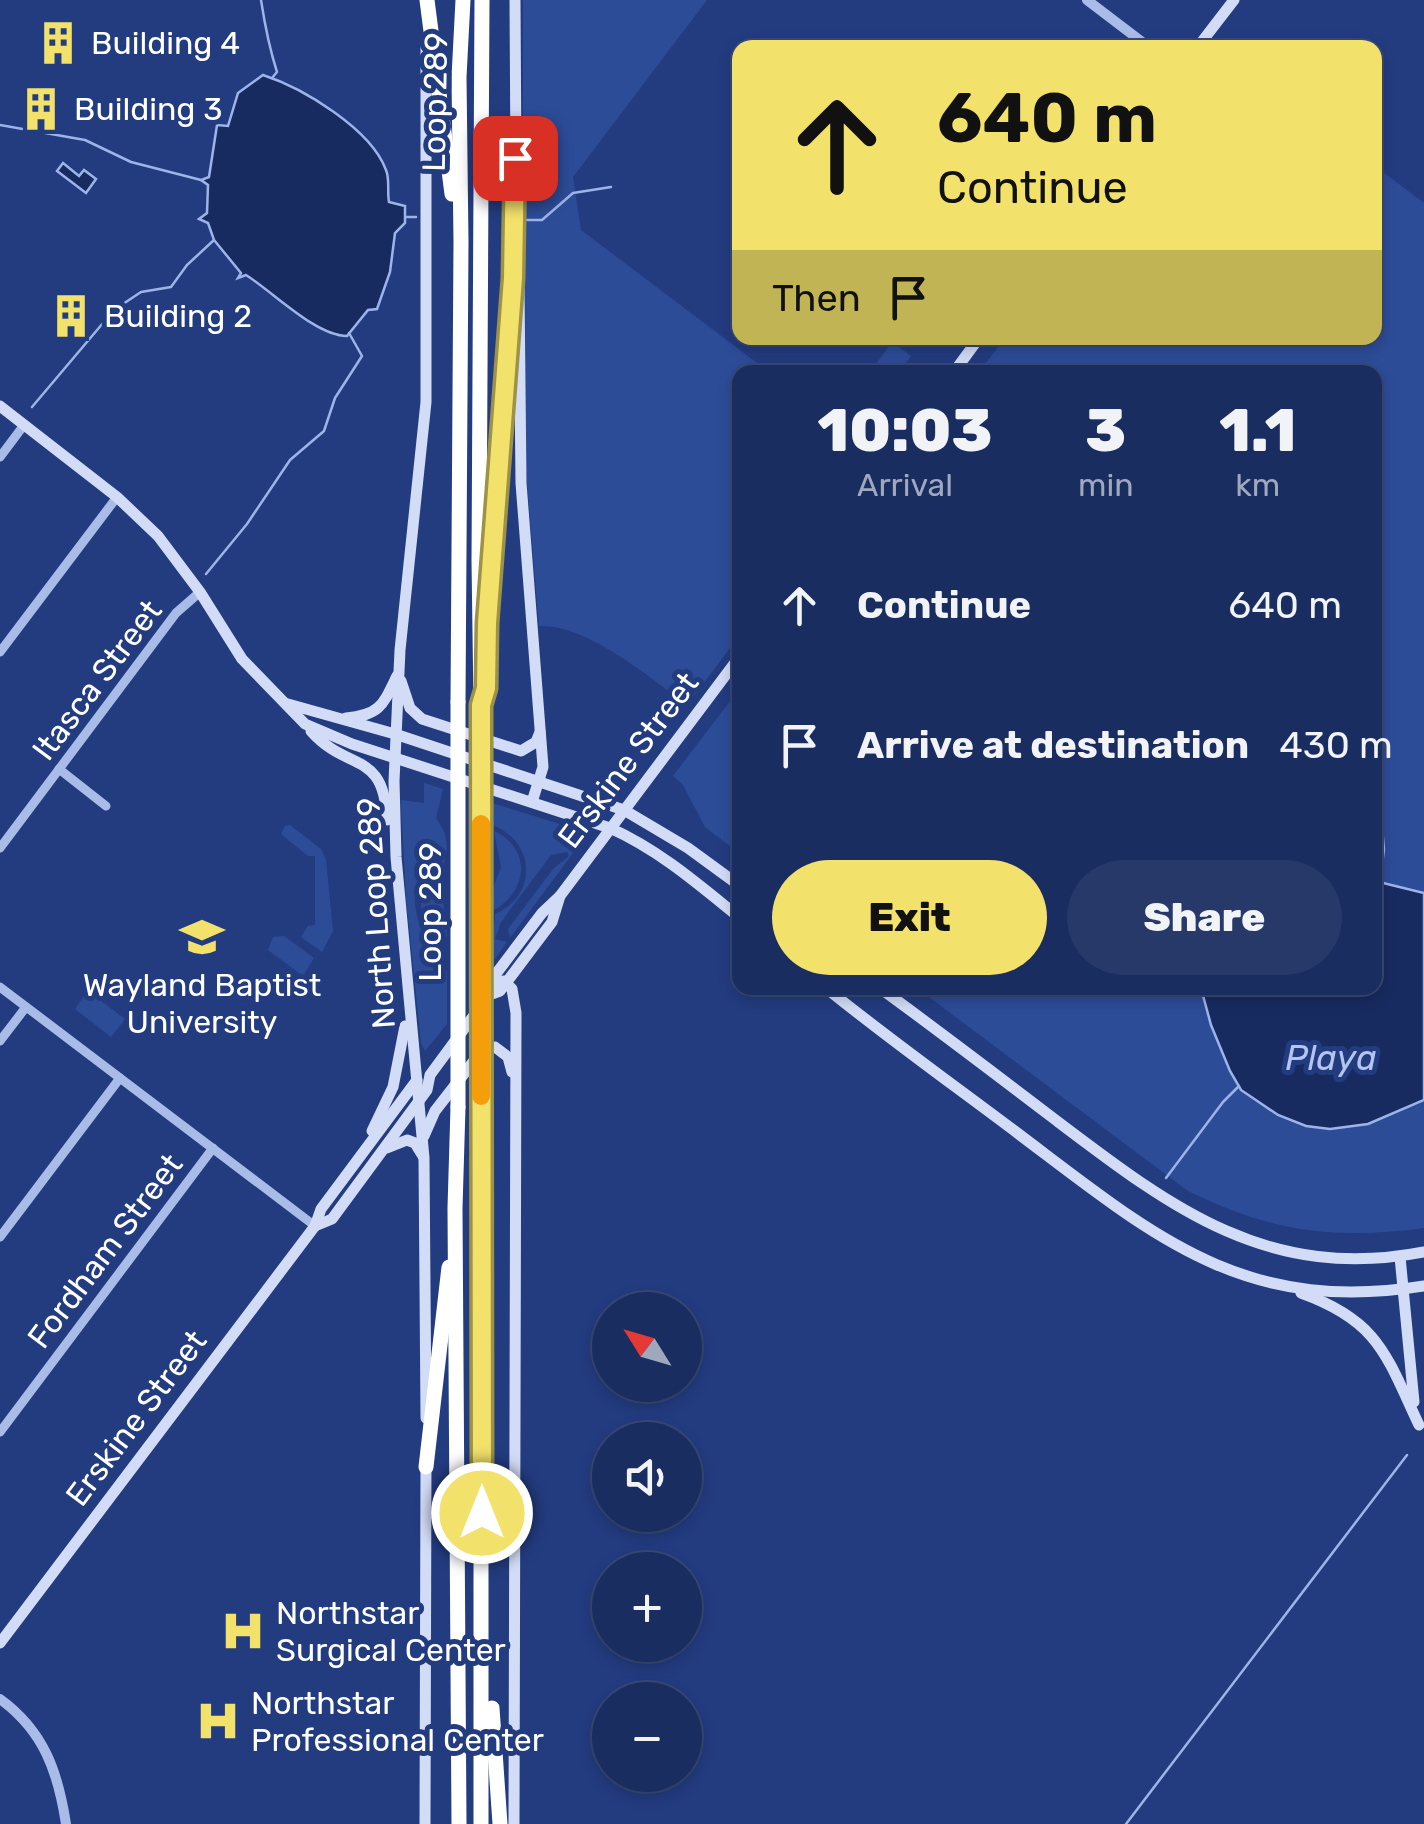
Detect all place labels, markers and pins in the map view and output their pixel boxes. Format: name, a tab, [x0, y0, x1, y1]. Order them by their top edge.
building icon: Building 4	[34, 19, 82, 67]
place label: Building 4	[91, 24, 240, 62]
building icon: Building 3	[17, 85, 65, 133]
place label: Building 3	[74, 90, 223, 128]
pin	[473, 116, 558, 201]
building icon: Building 2	[47, 292, 95, 340]
place label: Building 2	[104, 297, 252, 335]
school or university icon: Wayland Baptist University	[178, 913, 226, 961]
place label: Wayland Baptist University	[83, 966, 321, 1041]
place label: Northstar Surgical Center	[276, 1594, 506, 1669]
hospital icon: Northstar Surgical Center	[219, 1607, 267, 1655]
place label: Northstar Professional Center	[251, 1684, 544, 1759]
hospital icon: Northstar Professional Center	[194, 1697, 242, 1745]

